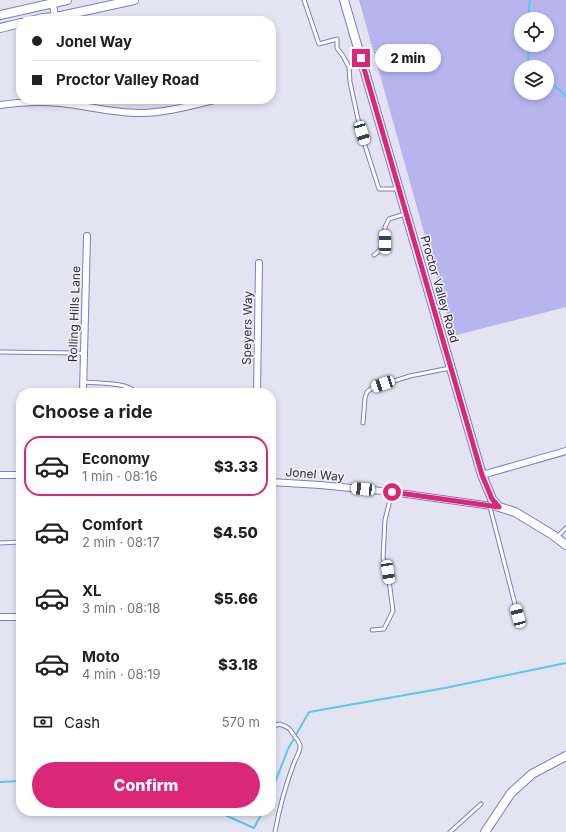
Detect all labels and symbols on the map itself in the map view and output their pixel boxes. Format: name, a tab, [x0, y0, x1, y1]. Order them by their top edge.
callout: 2 min	[375, 44, 441, 72]
route end	[352, 49, 370, 67]
car	[353, 120, 371, 146]
car	[379, 230, 391, 254]
street label: Proctor Valley Road	[417, 234, 463, 344]
street label: Rolling Hills Lane	[65, 266, 83, 362]
street label: Speyers Way	[239, 291, 255, 365]
car	[370, 374, 396, 394]
street label: Jonel Way	[285, 464, 345, 484]
car	[350, 482, 376, 496]
route start	[383, 483, 401, 501]
car	[380, 559, 396, 585]
car	[509, 603, 527, 629]

